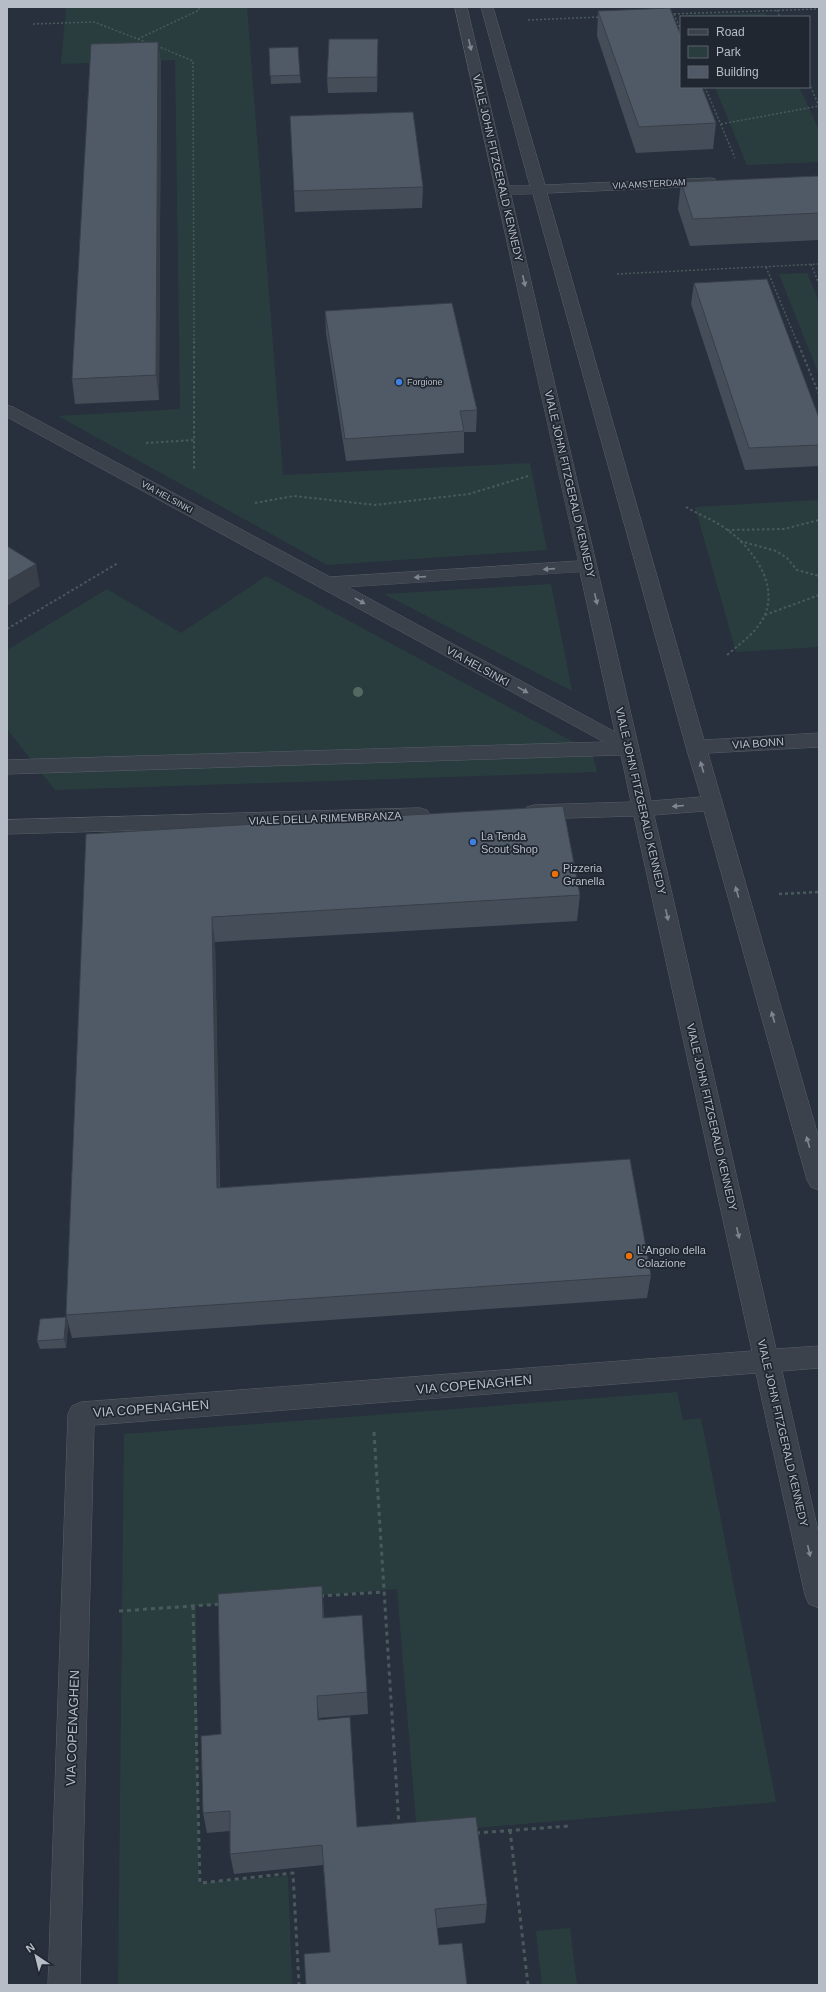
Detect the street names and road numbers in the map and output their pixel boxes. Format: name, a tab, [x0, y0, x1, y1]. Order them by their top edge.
street label: VIALE JOHN FITZGERALD KENNEDY	[471, 73, 526, 263]
street label: VIA AMSTERDAM	[612, 177, 686, 191]
street label: VIALE JOHN FITZGERALD KENNEDY	[543, 389, 598, 579]
street label: VIA HELSINKI	[139, 479, 195, 515]
street label: VIA HELSINKI	[444, 644, 512, 688]
street label: VIALE JOHN FITZGERALD KENNEDY	[614, 706, 669, 896]
street label: VIA BONN	[732, 735, 784, 751]
street label: VIALE DELLA RIMEMBRANZA	[248, 809, 402, 827]
street label: VIALE JOHN FITZGERALD KENNEDY	[685, 1022, 740, 1212]
street label: VIALE JOHN FITZGERALD KENNEDY	[756, 1338, 811, 1528]
street label: VIA COPENAGHEN	[415, 1372, 533, 1397]
street label: VIA COPENAGHEN	[92, 1397, 210, 1420]
street label: VIA COPENAGHEN	[63, 1670, 82, 1786]

